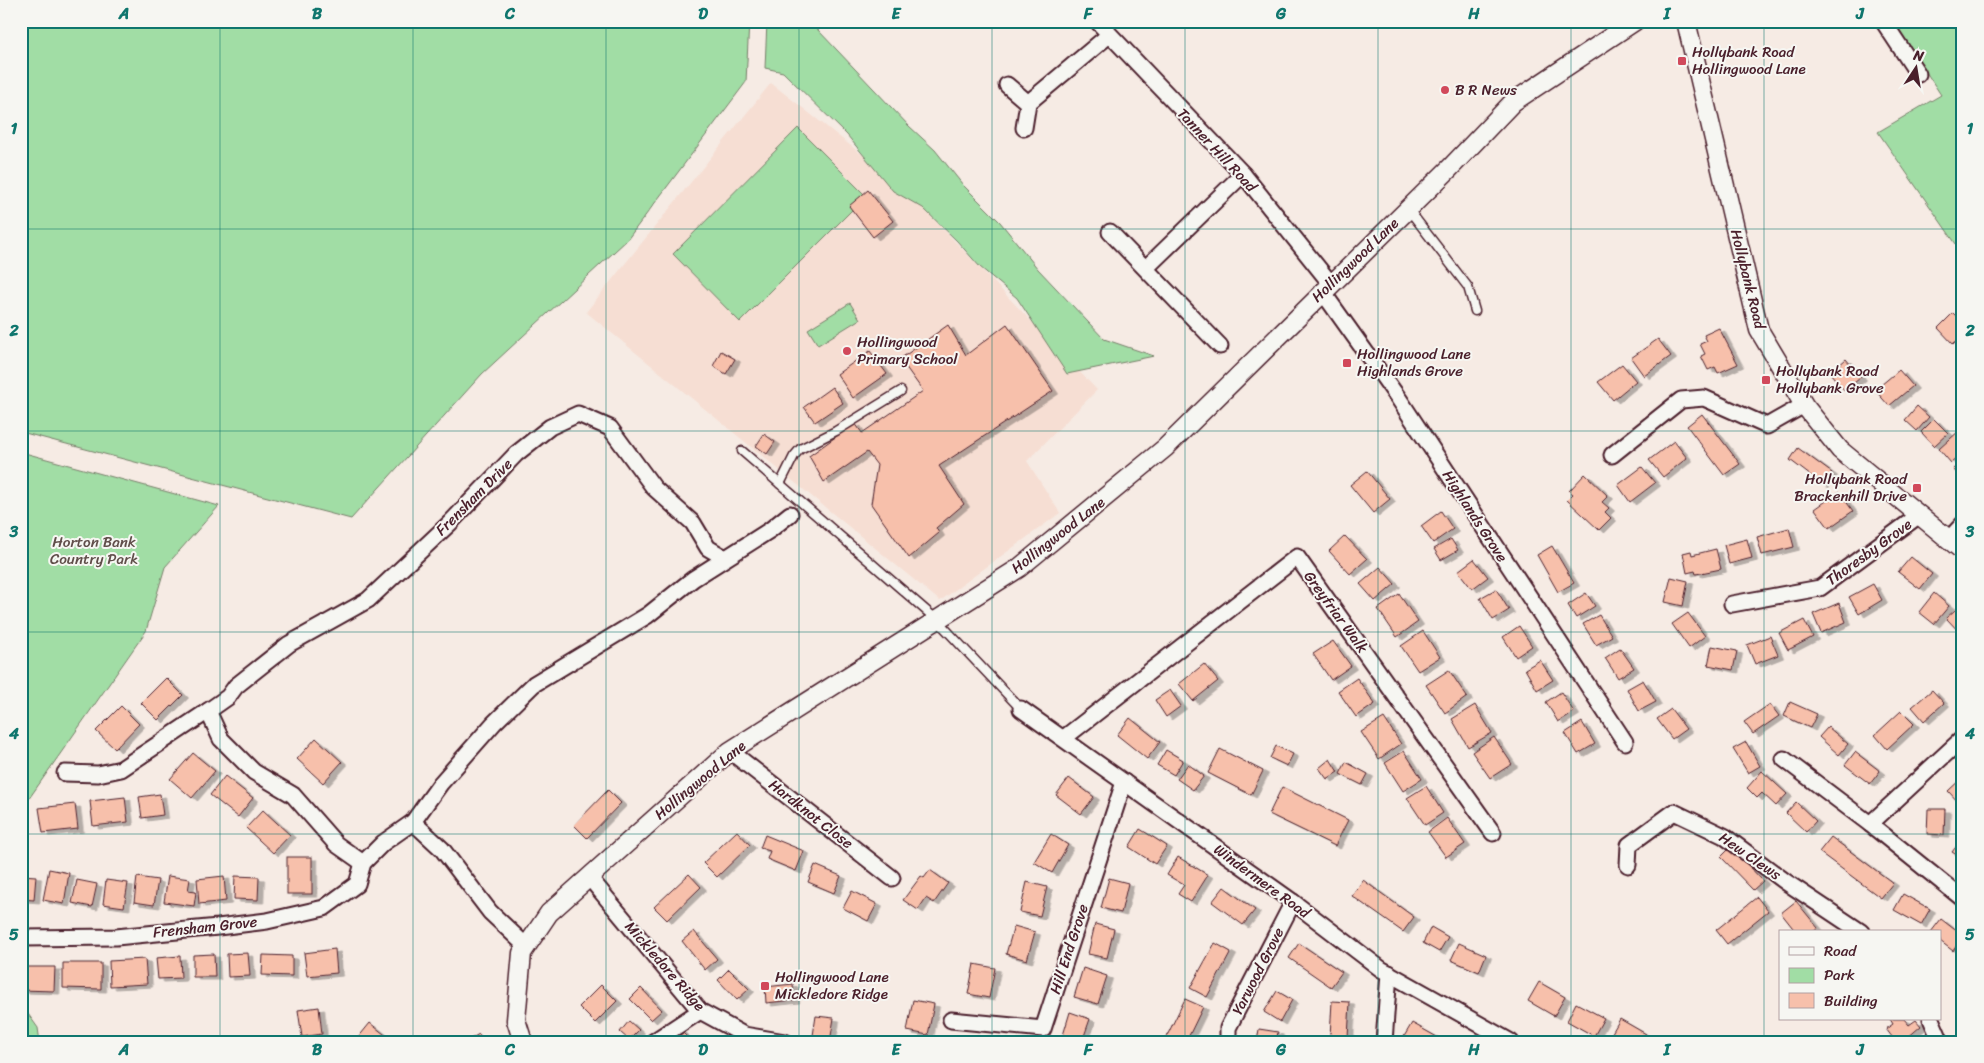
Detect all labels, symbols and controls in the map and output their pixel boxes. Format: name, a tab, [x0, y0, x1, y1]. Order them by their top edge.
text: A	[118, 0, 129, 28]
text: B	[312, 0, 323, 28]
text: C	[504, 0, 516, 28]
text: D	[698, 0, 708, 28]
text: E	[892, 0, 902, 28]
text: F	[1083, 0, 1094, 28]
text: G	[1275, 0, 1287, 28]
text: H	[1467, 0, 1480, 28]
text: I	[1663, 0, 1672, 28]
text: J	[1855, 0, 1865, 28]
place label: Hollybank Road Hollingwood Lane	[1692, 39, 1806, 82]
north arrow	[1892, 42, 1942, 92]
text: N	[1910, 42, 1926, 69]
marker: Hollybank Road Hollingwood Lane	[1676, 55, 1688, 67]
place label: B R News	[1455, 77, 1517, 103]
marker: B R News	[1439, 84, 1451, 96]
street label: Tanner Hill Road	[1171, 102, 1264, 199]
text: 1	[11, 114, 18, 143]
text: 1	[1967, 114, 1974, 143]
street label: Hollingwood Lane	[1305, 211, 1405, 309]
street label: Hollybank Road	[1723, 226, 1773, 333]
text: 2	[8, 316, 19, 345]
text: 2	[1964, 316, 1975, 345]
place label: Hollingwood Primary School	[857, 329, 958, 372]
place label: Hollingwood Lane Highlands Grove	[1357, 341, 1471, 384]
marker: Hollingwood Primary School	[841, 345, 853, 357]
marker: Hollingwood Lane Highlands Grove	[1341, 357, 1353, 369]
place label: Hollybank Road Hollybank Grove	[1776, 358, 1884, 401]
marker: Hollybank Road Hollybank Grove	[1760, 374, 1772, 386]
street label: Frensham Drive	[429, 452, 519, 542]
street label: Highlands Grove	[1435, 465, 1515, 568]
place label: Hollybank Road Brackenhill Drive	[1794, 466, 1908, 509]
marker: Hollybank Road Brackenhill Drive	[1911, 482, 1923, 494]
street label: Hollingwood Lane	[1005, 490, 1111, 580]
street label: Thoresby Grove	[1820, 511, 1918, 592]
text: 3	[9, 517, 19, 546]
text: 3	[1965, 517, 1975, 546]
park label: Horton Bank Country Park	[50, 529, 138, 572]
street label: Greyfriar Walk	[1297, 565, 1376, 660]
text: 4	[8, 719, 19, 748]
text: 4	[1964, 719, 1975, 748]
street label: Hollingwood Lane	[648, 734, 752, 826]
street label: Hardknot Close	[763, 772, 859, 856]
street label: Hew Clews	[1713, 825, 1787, 887]
street label: Windermere Road	[1208, 837, 1317, 926]
street label: Hill End Grove	[1042, 900, 1096, 997]
street label: Frensham Grove	[152, 909, 259, 945]
street label: Mickledore Ridge	[618, 915, 712, 1017]
text: 5	[9, 920, 19, 949]
text: 5	[1965, 920, 1975, 949]
street label: Yarwood Grove	[1225, 922, 1291, 1019]
legend	[1779, 930, 1942, 1020]
text: Road	[1824, 938, 1857, 964]
text: Park	[1824, 962, 1855, 988]
place label: Hollingwood Lane Mickledore Ridge	[775, 964, 889, 1007]
marker: Hollingwood Lane Mickledore Ridge	[759, 980, 771, 992]
text: Building	[1824, 988, 1878, 1014]
text: A	[118, 1035, 129, 1063]
text: B	[312, 1035, 323, 1063]
text: C	[504, 1035, 516, 1063]
text: D	[698, 1035, 708, 1063]
text: E	[892, 1035, 902, 1063]
text: F	[1083, 1035, 1094, 1063]
text: G	[1275, 1035, 1287, 1063]
text: H	[1467, 1035, 1480, 1063]
text: I	[1663, 1035, 1672, 1063]
text: J	[1855, 1035, 1865, 1063]

